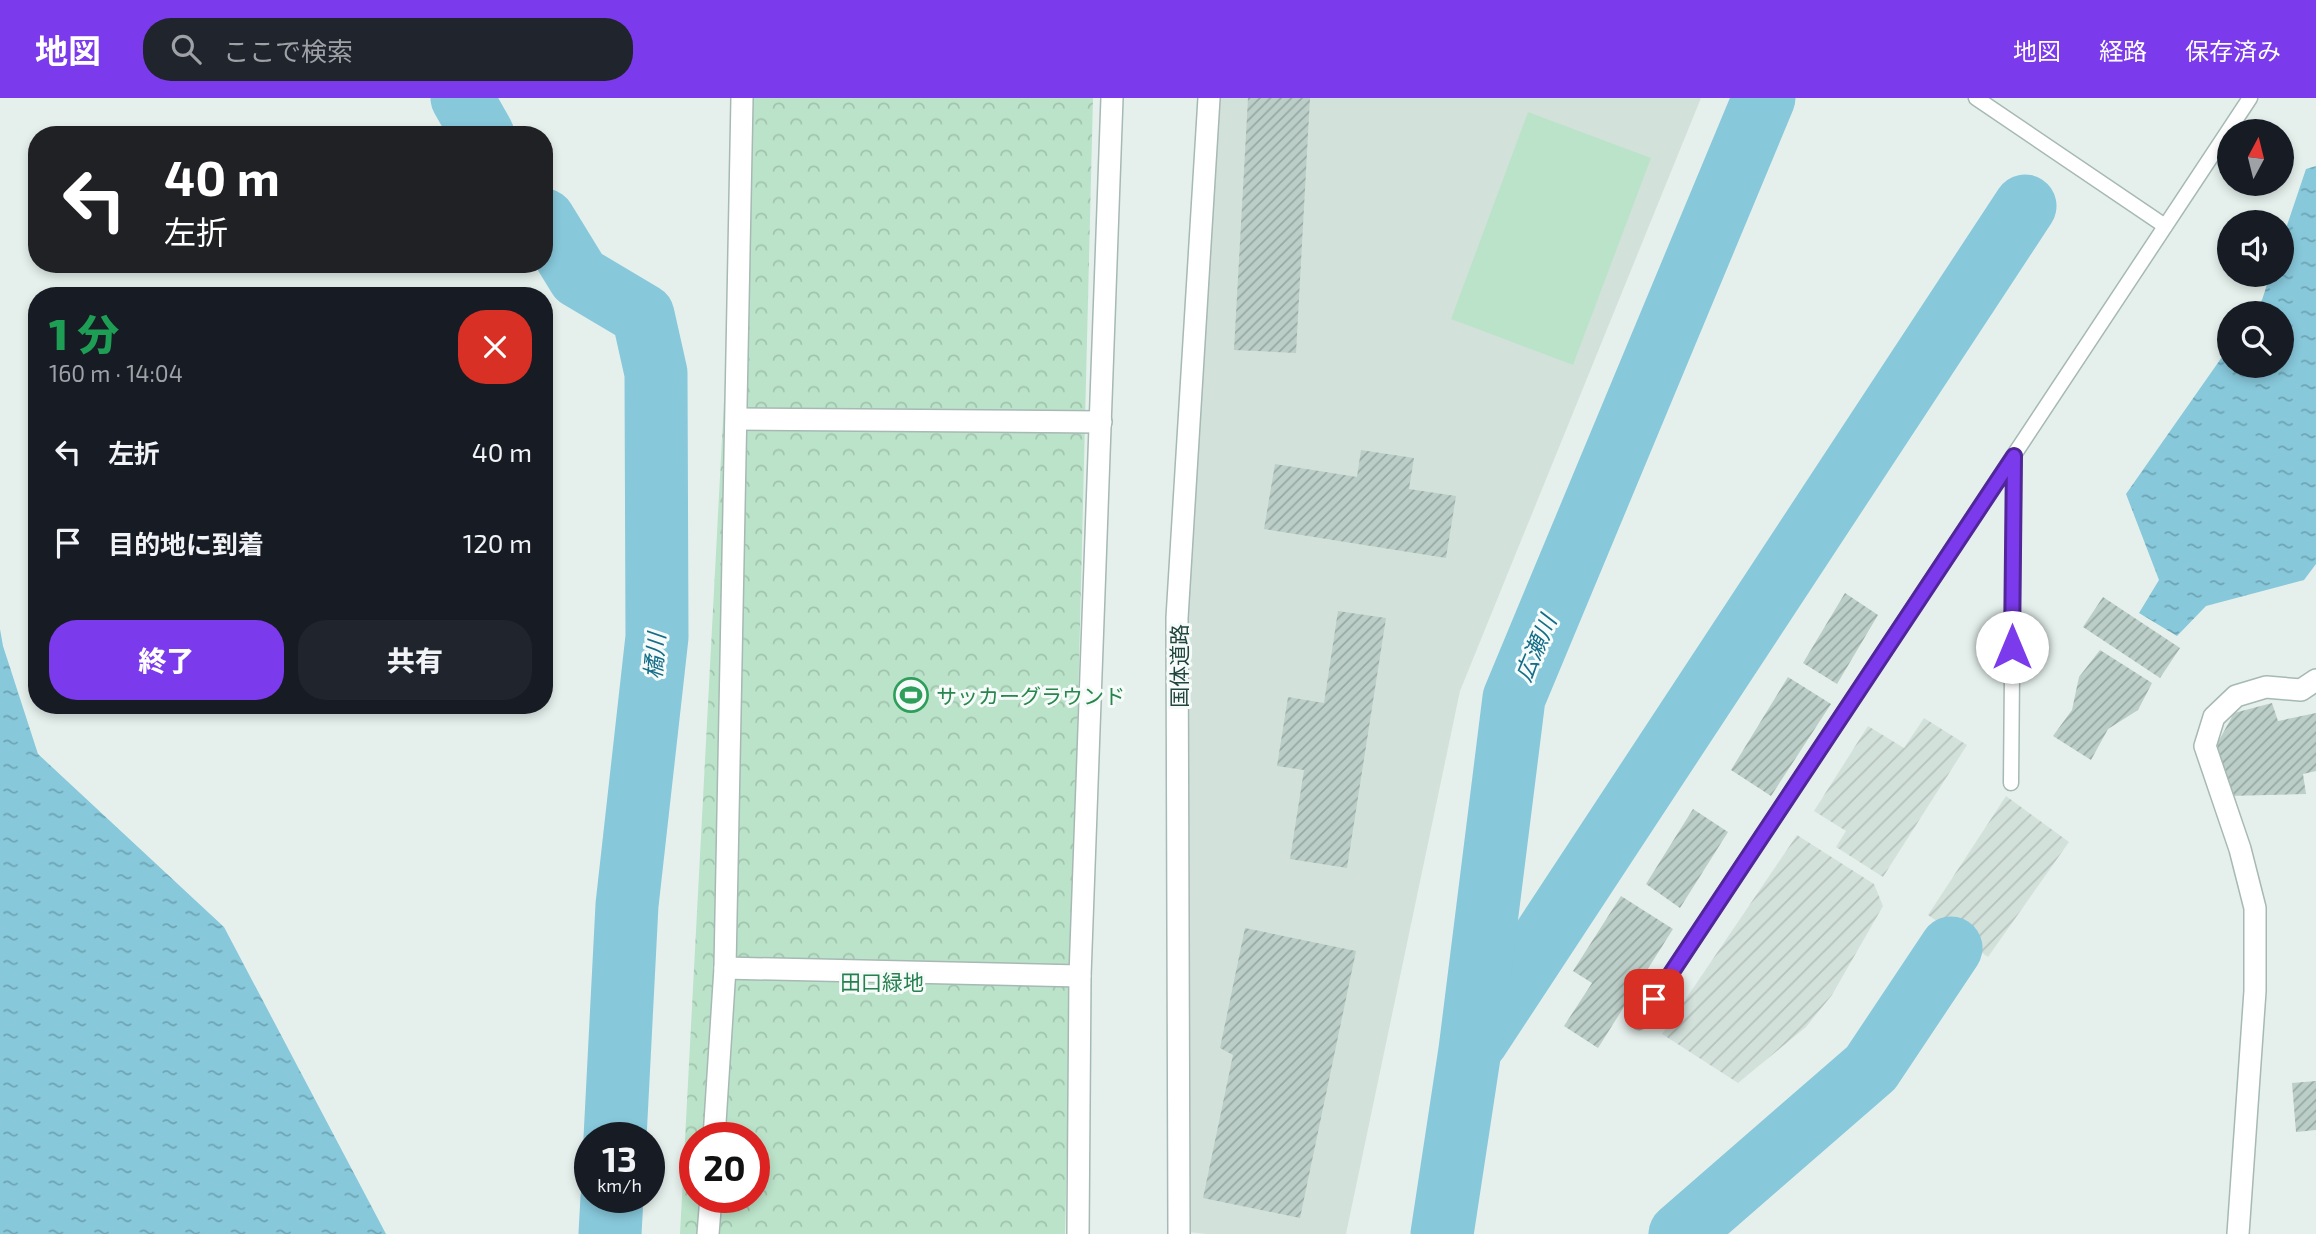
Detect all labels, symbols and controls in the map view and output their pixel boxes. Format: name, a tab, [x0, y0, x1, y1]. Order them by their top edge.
search box	[143, 18, 633, 81]
text: 地図	[35, 30, 101, 70]
icon: search	[167, 30, 205, 68]
text: ここで検索	[223, 35, 353, 66]
text: 地図	[2013, 36, 2061, 65]
text: 経路	[2099, 36, 2147, 65]
text: 保存済み	[2185, 36, 2281, 65]
north arrow	[2217, 119, 2294, 196]
map controls	[2217, 119, 2294, 378]
text: 40 m	[164, 147, 280, 206]
icon: left	[49, 154, 140, 245]
button: sound	[2217, 210, 2294, 287]
text: 左折	[164, 212, 228, 250]
button: search	[2217, 301, 2294, 378]
text: 1 分	[49, 308, 119, 358]
button: close	[458, 310, 532, 384]
text: 160 m · 14:04	[49, 359, 183, 387]
icon: left	[49, 433, 87, 471]
text: 40 m	[472, 436, 532, 467]
text: 左折	[108, 437, 160, 468]
icon: arrive	[49, 524, 87, 562]
text: 120 m	[463, 527, 532, 558]
text: 目的地に到着	[108, 528, 264, 559]
water label: 広瀬川	[1509, 608, 1563, 685]
position arrow	[1975, 610, 2049, 684]
button: 終了	[49, 620, 284, 700]
button: 共有	[298, 620, 532, 700]
street label: 国体道路	[1166, 624, 1191, 708]
water label: 橘川	[638, 629, 670, 680]
sports icon: サッカーグラウンド	[892, 676, 930, 714]
place label: サッカーグラウンド	[936, 683, 1125, 708]
park label: 田口緑地	[840, 969, 924, 994]
pin	[1624, 969, 1684, 1029]
icon: arrive	[1635, 980, 1673, 1018]
speed limit sign: 20	[679, 1122, 770, 1213]
text: 13	[602, 1137, 637, 1179]
text: km/h	[597, 1174, 642, 1196]

